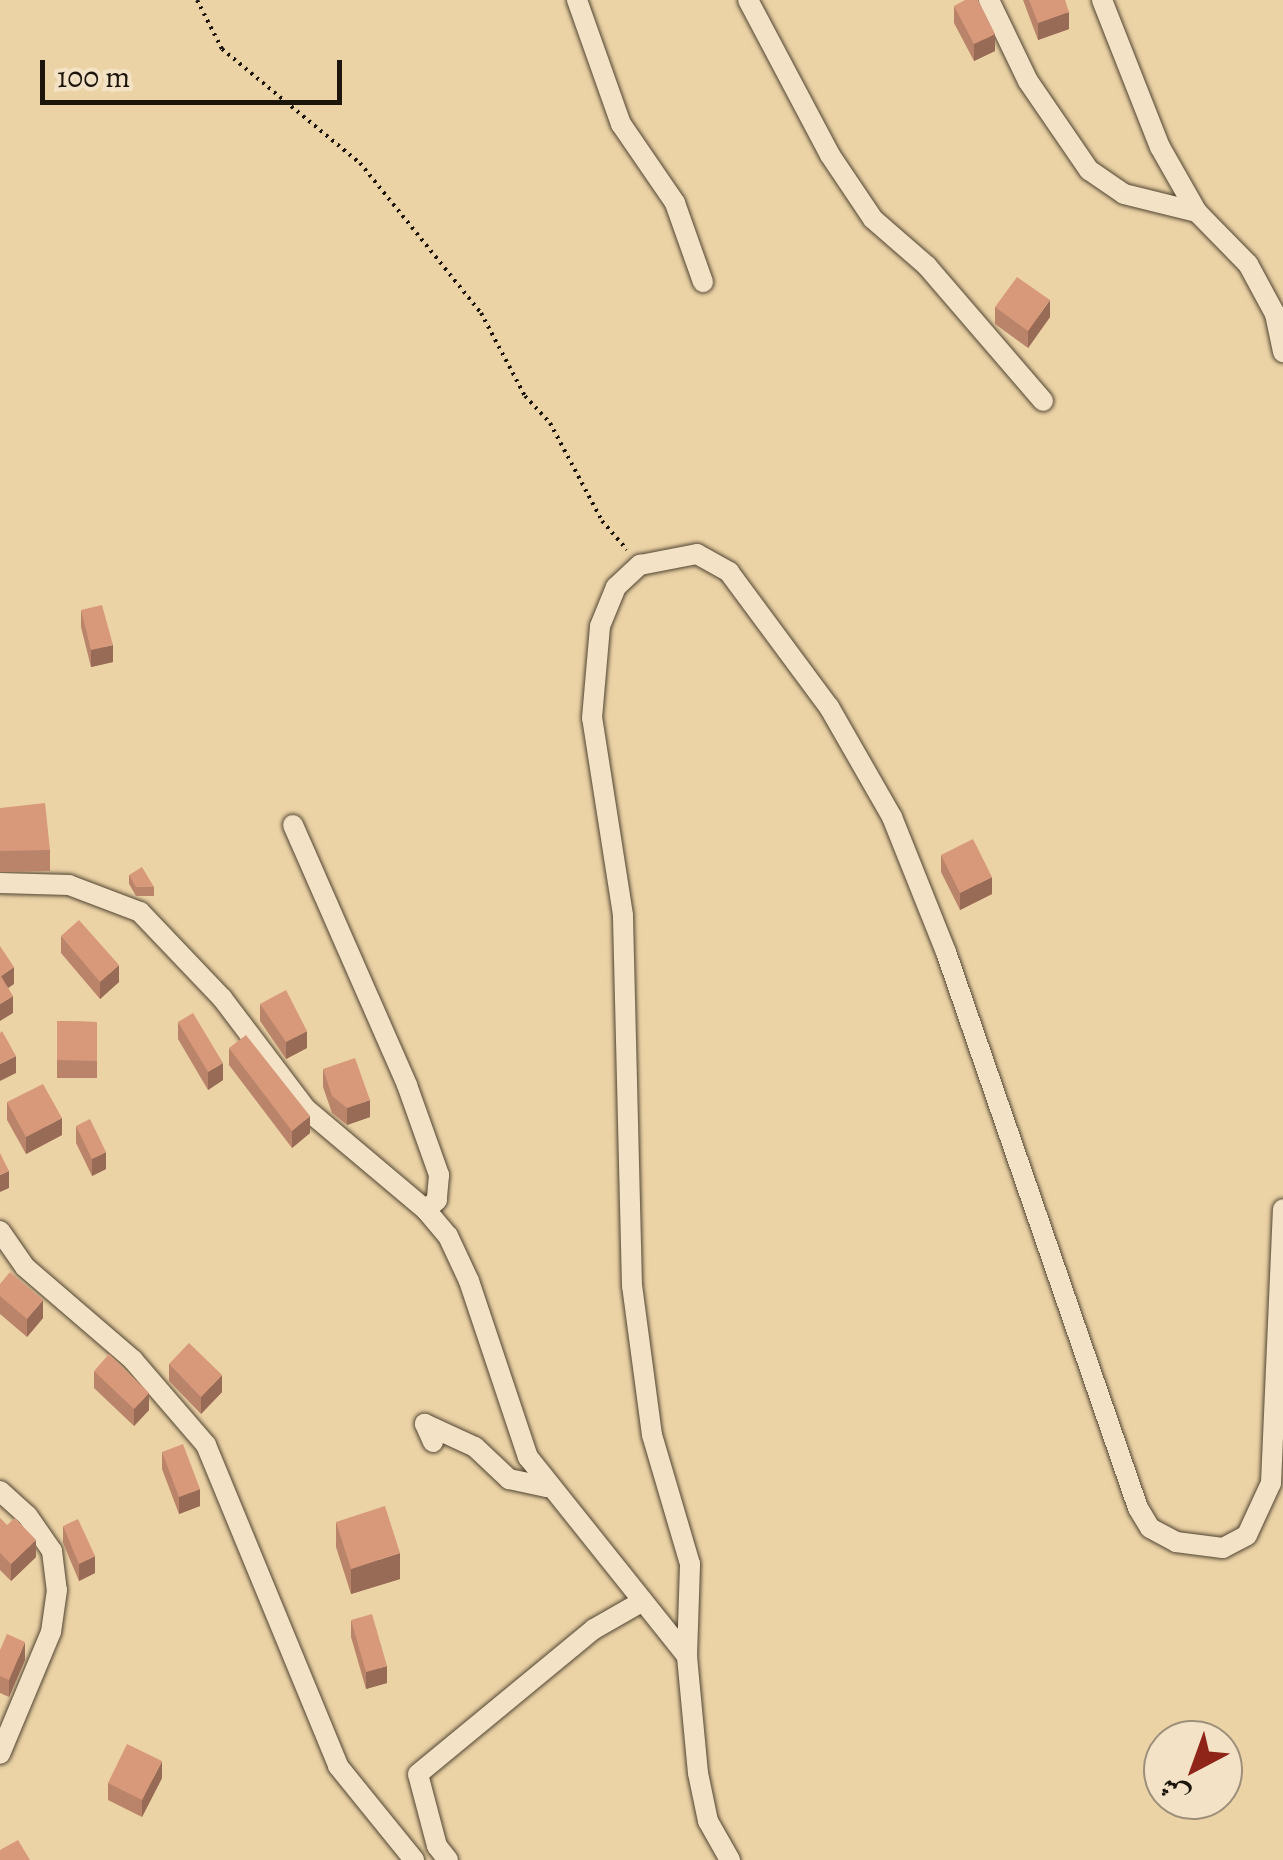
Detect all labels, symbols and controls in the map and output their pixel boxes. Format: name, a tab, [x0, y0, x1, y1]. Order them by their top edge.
scale bar	[45, 40, 348, 102]
text: 100 m	[57, 57, 130, 97]
north arrow	[1143, 1720, 1243, 1820]
text: ش	[1152, 1768, 1198, 1815]

